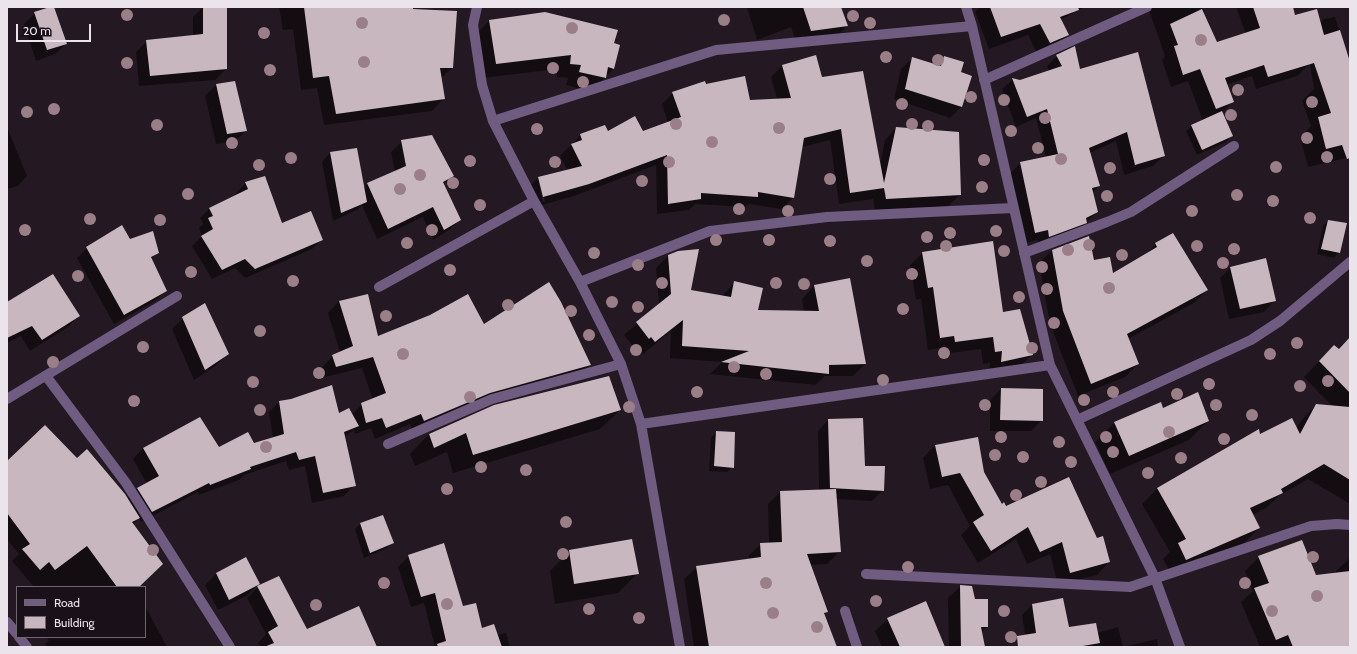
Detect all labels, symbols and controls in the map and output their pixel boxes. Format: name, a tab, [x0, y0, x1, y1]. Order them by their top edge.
scale bar	[18, 16, 93, 42]
text: 20 m	[23, 23, 51, 38]
legend	[16, 586, 146, 638]
text: Road	[54, 595, 80, 610]
text: Building	[54, 615, 95, 630]

